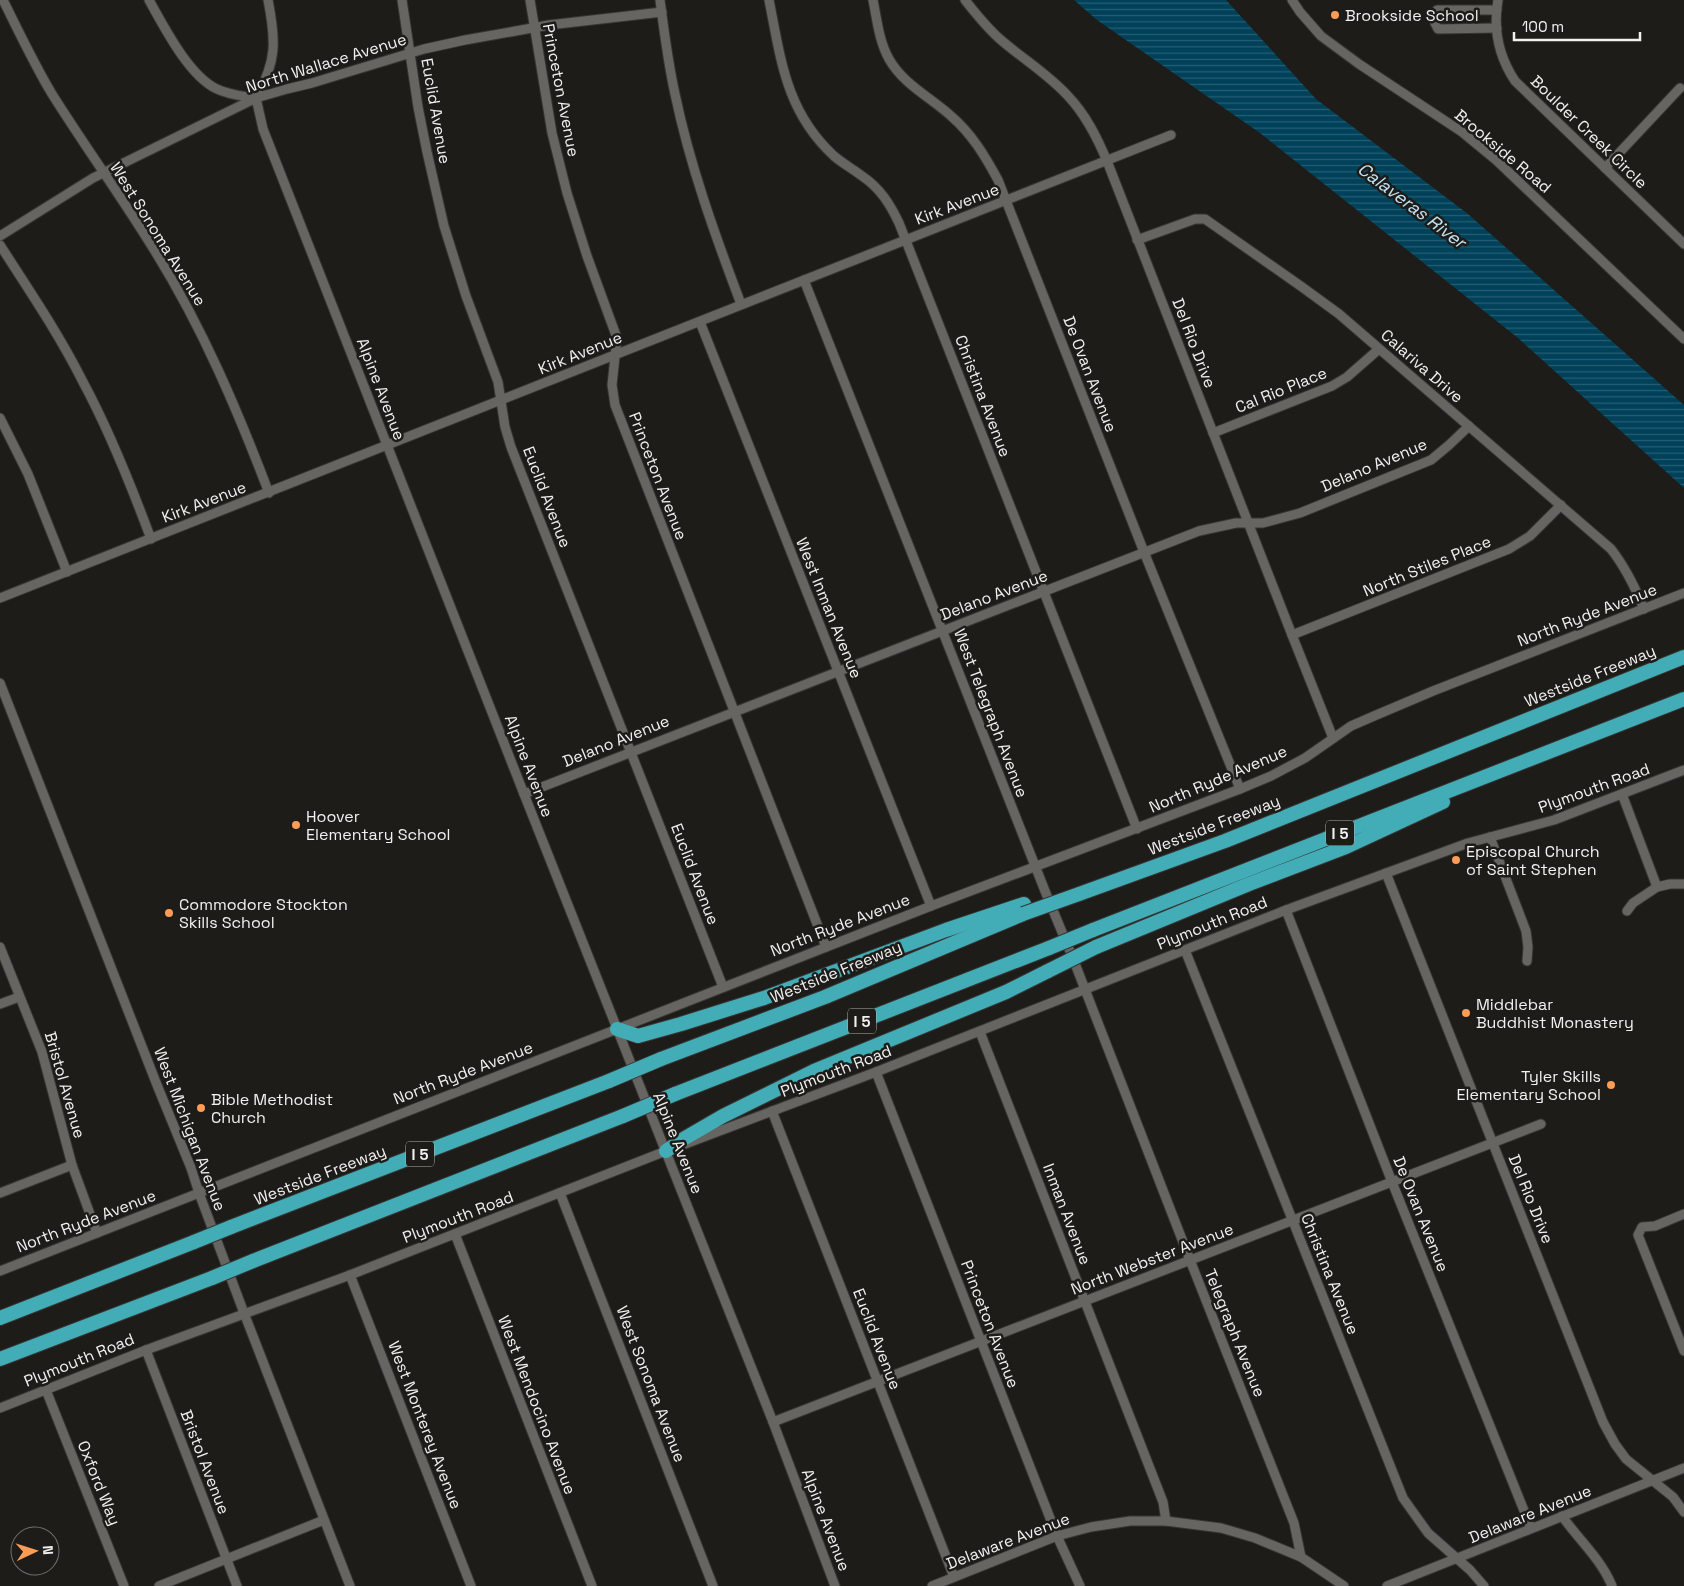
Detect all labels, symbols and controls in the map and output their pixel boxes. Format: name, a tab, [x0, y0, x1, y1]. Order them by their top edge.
place label: Brookside School	[1345, 5, 1479, 26]
marker: Brookside School	[1329, 9, 1341, 21]
scale bar	[1514, 10, 1640, 42]
text: 100 m	[1522, 17, 1564, 36]
street label: Princeton Avenue	[538, 22, 584, 158]
street label: North Wallace Avenue	[243, 29, 409, 97]
street label: Euclid Avenue	[416, 57, 456, 165]
street label: Boulder Creek Circle	[1526, 71, 1652, 193]
street label: Brookside Road	[1450, 104, 1556, 198]
water label: Calaveras River	[1353, 157, 1472, 255]
street label: West Sonoma Avenue	[105, 158, 211, 310]
street label: Kirk Avenue	[912, 178, 1002, 230]
street label: Del Rio Drive	[1167, 295, 1221, 391]
street label: De Ovan Avenue	[1058, 313, 1122, 435]
street label: Calariva Drive	[1376, 324, 1468, 408]
street label: Kirk Avenue	[535, 327, 625, 379]
street label: Christina Avenue	[950, 332, 1016, 460]
street label: Alpine Avenue	[352, 335, 410, 443]
street label: Cal Rio Place	[1232, 362, 1330, 418]
street label: Princeton Avenue	[624, 409, 692, 543]
street label: Delano Avenue	[1318, 433, 1430, 497]
street label: Euclid Avenue	[518, 443, 576, 551]
street label: Kirk Avenue	[159, 476, 249, 528]
street label: North Stiles Place	[1360, 531, 1494, 601]
street label: West Inman Avenue	[791, 535, 867, 681]
street label: Delano Avenue	[937, 565, 1051, 625]
street label: North Ryde Avenue	[1514, 579, 1660, 651]
street label: West Telegraph Avenue	[949, 626, 1033, 800]
street label: Westside Freeway	[1521, 640, 1659, 712]
street label: Delano Avenue	[560, 710, 672, 772]
street label: Alpine Avenue	[500, 712, 558, 820]
street label: North Ryde Avenue	[1146, 740, 1290, 818]
street label: Plymouth Road	[1535, 758, 1653, 818]
street label: Westside Freeway	[1145, 790, 1283, 860]
place label: Hoover Elementary School	[306, 806, 451, 845]
marker: Hoover Elementary School	[290, 819, 302, 831]
street label: Euclid Avenue	[666, 820, 724, 928]
road number: I 5	[1326, 820, 1354, 846]
place label: Episcopal Church of Saint Stephen	[1466, 841, 1600, 880]
marker: Episcopal Church of Saint Stephen	[1450, 854, 1462, 866]
street label: North Ryde Avenue	[767, 889, 913, 961]
street label: Plymouth Road	[1154, 891, 1270, 955]
place label: Commodore Stockton Skills School	[179, 894, 348, 933]
marker: Commodore Stockton Skills School	[163, 907, 175, 919]
street label: Westside Freeway	[767, 936, 905, 1008]
place label: Middlebar Buddhist Monastery	[1476, 994, 1634, 1033]
marker: Middlebar Buddhist Monastery	[1460, 1007, 1472, 1019]
road number: I 5	[848, 1008, 876, 1034]
street label: Bristol Avenue	[40, 1029, 90, 1141]
street label: North Ryde Avenue	[390, 1037, 536, 1109]
street label: Plymouth Road	[777, 1040, 895, 1102]
street label: West Michigan Avenue	[149, 1044, 231, 1214]
place label: Tyler Skills Elementary School	[1456, 1066, 1601, 1105]
marker: Tyler Skills Elementary School	[1605, 1079, 1617, 1091]
place label: Bible Methodist Church	[211, 1089, 333, 1128]
street label: Alpine Avenue	[648, 1089, 708, 1197]
marker: Bible Methodist Church	[195, 1102, 207, 1114]
street label: Westside Freeway	[251, 1140, 389, 1210]
road number: I 5	[406, 1142, 434, 1166]
street label: Del Rio Drive	[1504, 1151, 1558, 1247]
street label: De Ovan Avenue	[1388, 1153, 1454, 1275]
street label: Inman Avenue	[1038, 1160, 1096, 1268]
street label: North Ryde Avenue	[13, 1185, 159, 1257]
street label: Plymouth Road	[399, 1186, 517, 1248]
street label: Christina Avenue	[1296, 1210, 1364, 1338]
street label: North Webster Avenue	[1068, 1218, 1236, 1300]
street label: Princeton Avenue	[956, 1257, 1024, 1391]
street label: Telegraph Avenue	[1200, 1266, 1270, 1400]
street label: Euclid Avenue	[848, 1285, 906, 1393]
street label: West Sonoma Avenue	[612, 1303, 690, 1465]
street label: West Mendocino Avenue	[493, 1313, 581, 1497]
street label: Plymouth Road	[21, 1328, 137, 1392]
street label: West Monterey Avenue	[383, 1338, 467, 1512]
street label: Bristol Avenue	[175, 1407, 235, 1517]
street label: Oxford Way	[73, 1438, 125, 1528]
street label: Alpine Avenue	[797, 1466, 855, 1574]
street label: Delaware Avenue	[1466, 1480, 1594, 1548]
street label: Delaware Avenue	[943, 1508, 1073, 1574]
north arrow	[10, 1526, 60, 1576]
text: N	[39, 1545, 57, 1555]

